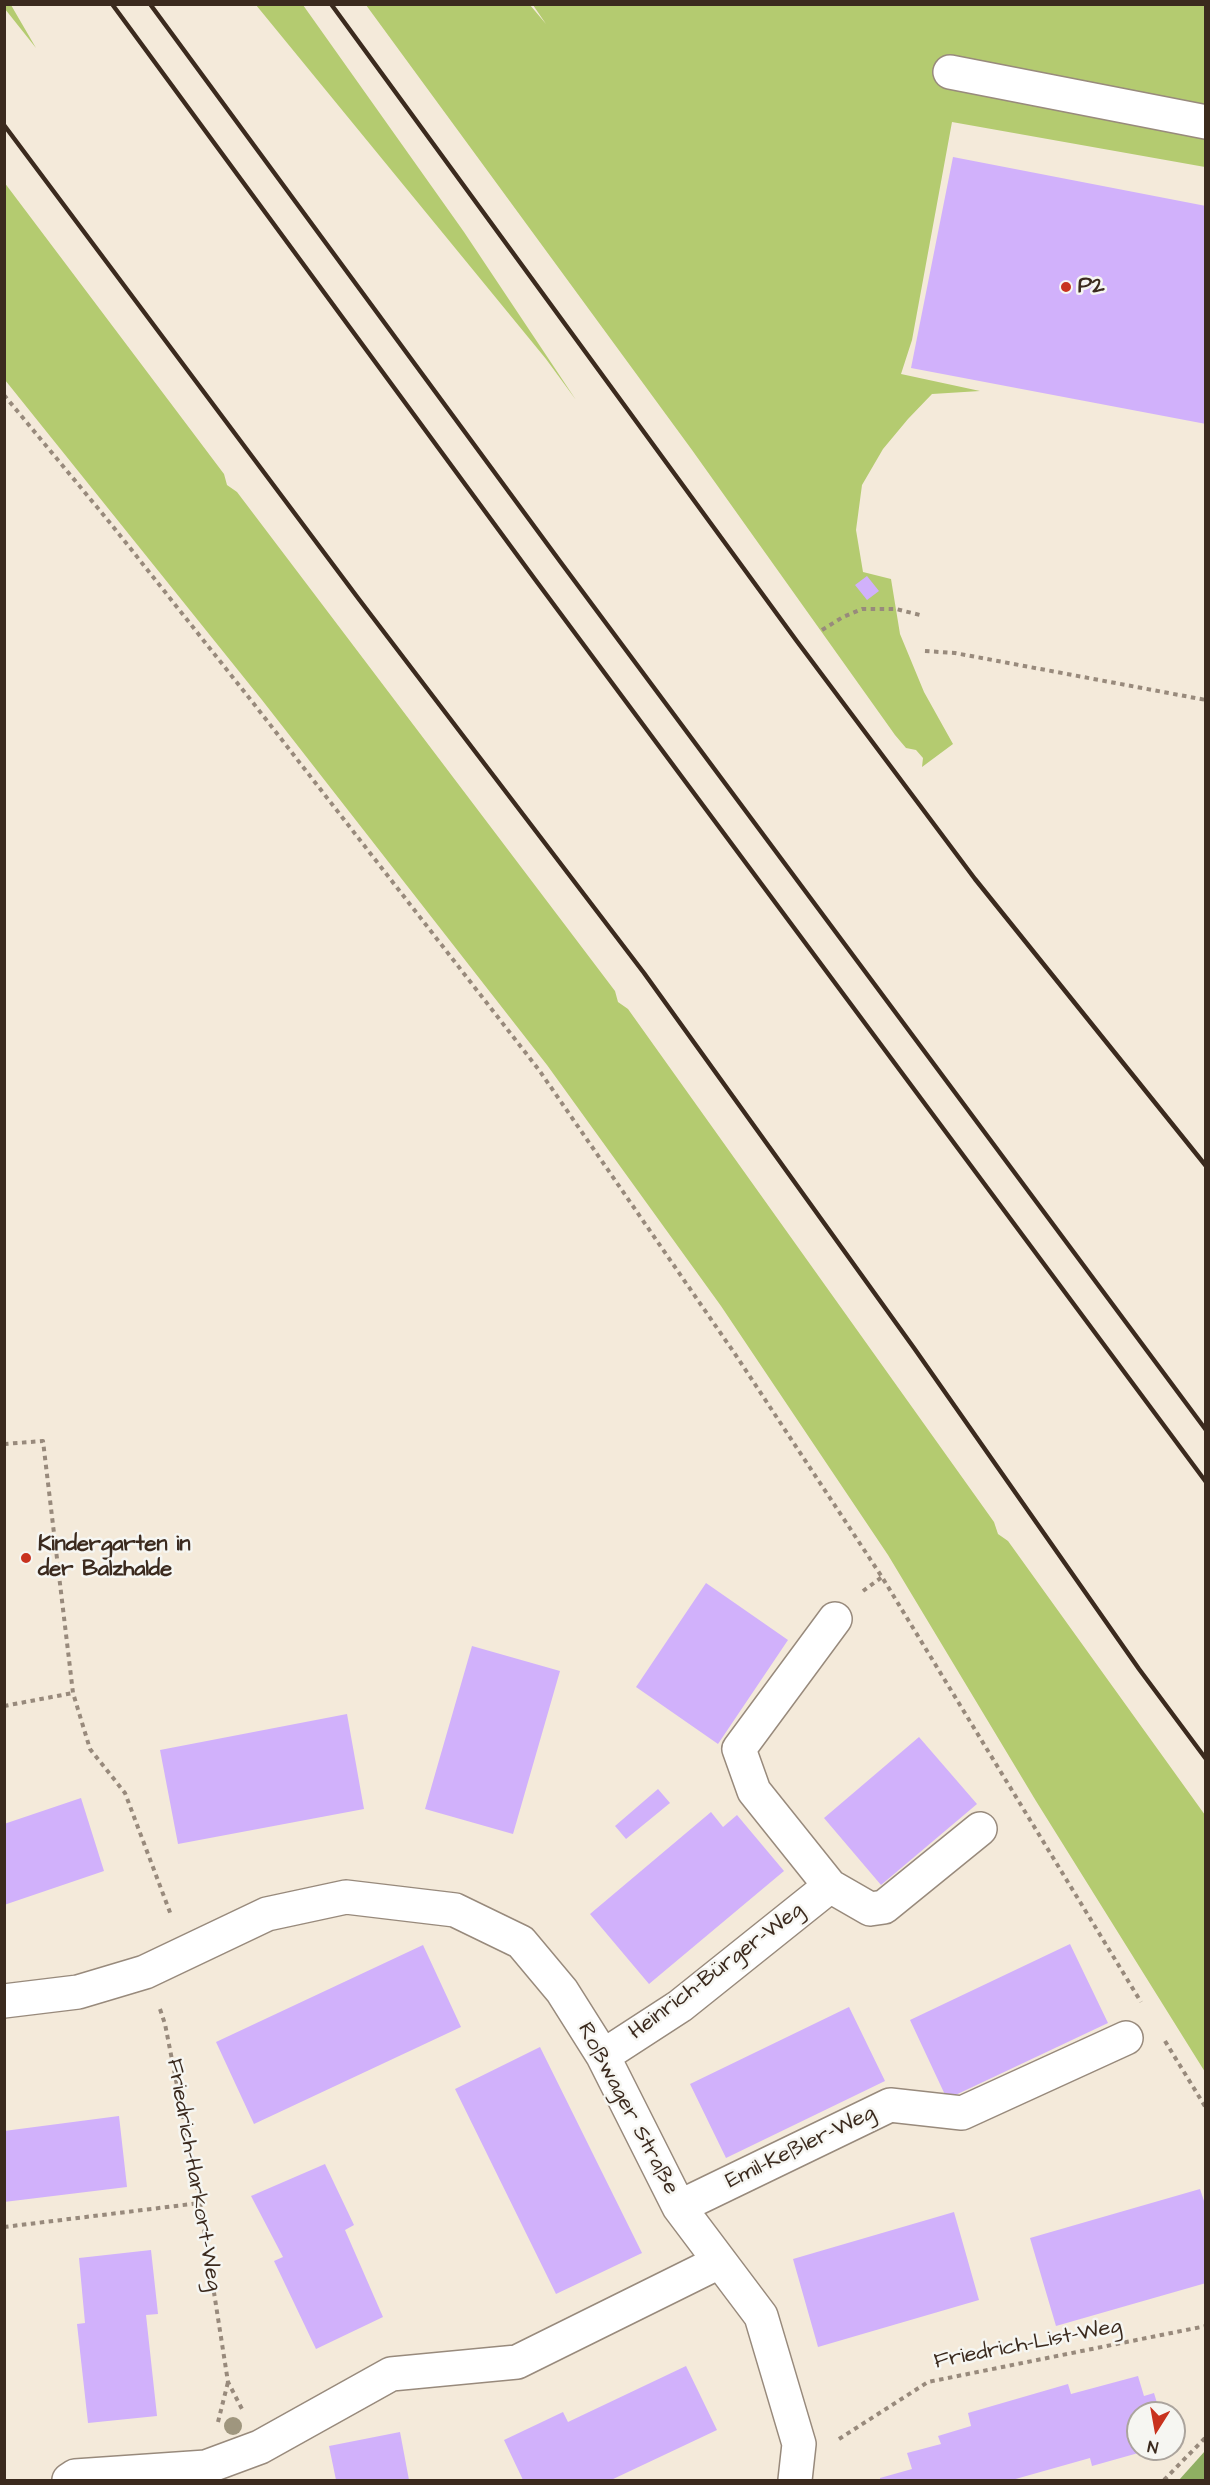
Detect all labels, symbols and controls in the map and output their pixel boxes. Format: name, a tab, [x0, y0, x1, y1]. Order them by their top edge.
place label: P2	[1078, 274, 1105, 300]
marker: P2	[1059, 280, 1073, 294]
place label: Kindergarten in der Balzhalde	[38, 1532, 191, 1584]
marker: Kindergarten in der Balzhalde	[19, 1551, 33, 1565]
street label: Heinrich-Bürger-Weg	[624, 1898, 810, 2046]
street label: Roßwager Straße	[571, 2019, 683, 2199]
street label: Friedrich-Harkort-Weg	[160, 2057, 226, 2293]
street label: Emil-Keßler-Weg	[722, 2100, 880, 2196]
street label: Friedrich-List-Weg	[932, 2314, 1124, 2376]
north arrow	[1126, 2401, 1186, 2461]
text: N	[1146, 2435, 1160, 2458]

